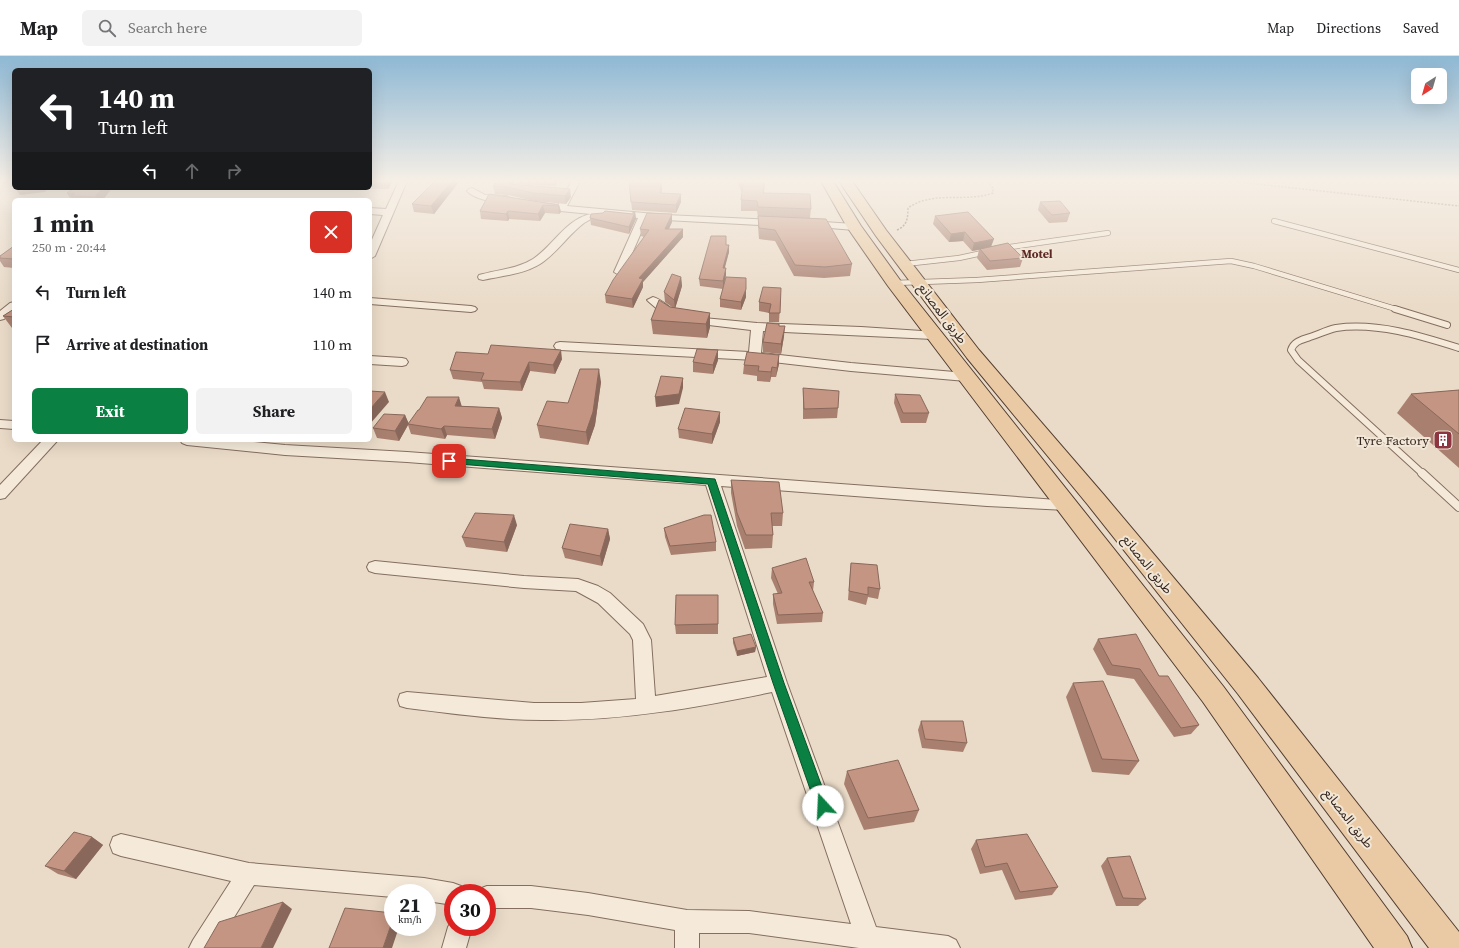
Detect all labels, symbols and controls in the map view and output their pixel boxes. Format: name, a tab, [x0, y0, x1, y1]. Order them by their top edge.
search box	[82, 10, 362, 46]
text: Map	[20, 15, 58, 41]
icon: search	[96, 17, 118, 39]
text: Search here	[128, 17, 207, 38]
text: Map	[1267, 18, 1294, 38]
text: Directions	[1316, 18, 1381, 38]
text: Saved	[1403, 18, 1439, 38]
north arrow	[1411, 68, 1447, 104]
map controls	[1411, 68, 1447, 104]
text: 140 m	[98, 79, 175, 117]
icon: left	[32, 84, 84, 136]
text: Turn left	[98, 115, 168, 140]
icon: left	[139, 160, 161, 182]
icon: ahead	[181, 160, 203, 182]
icon: right	[223, 160, 245, 182]
text: 1 min	[32, 207, 94, 240]
button: close	[310, 211, 352, 253]
text: 250 m · 20:44	[32, 239, 106, 256]
district label: Motel	[1021, 246, 1053, 262]
street label: طريق المصانع	[913, 280, 971, 348]
icon: left	[32, 281, 54, 303]
text: Turn left	[66, 282, 126, 303]
text: 140 m	[312, 282, 352, 303]
icon: arrive	[32, 333, 54, 355]
text: Arrive at destination	[66, 334, 208, 355]
text: 110 m	[312, 334, 352, 355]
button: Exit	[32, 388, 188, 434]
button: Share	[196, 388, 352, 434]
building icon: Tyre Factory	[1432, 429, 1454, 451]
place label: Tyre Factory	[1356, 432, 1429, 449]
pin	[432, 444, 466, 478]
icon: arrive	[438, 450, 460, 472]
street label: طريق المصانع	[1117, 531, 1177, 599]
position arrow	[802, 785, 844, 827]
street label: طريق المصانع	[1318, 785, 1377, 853]
speed limit sign: 30	[444, 884, 496, 936]
text: 21	[399, 891, 421, 919]
text: km/h	[398, 913, 422, 926]

